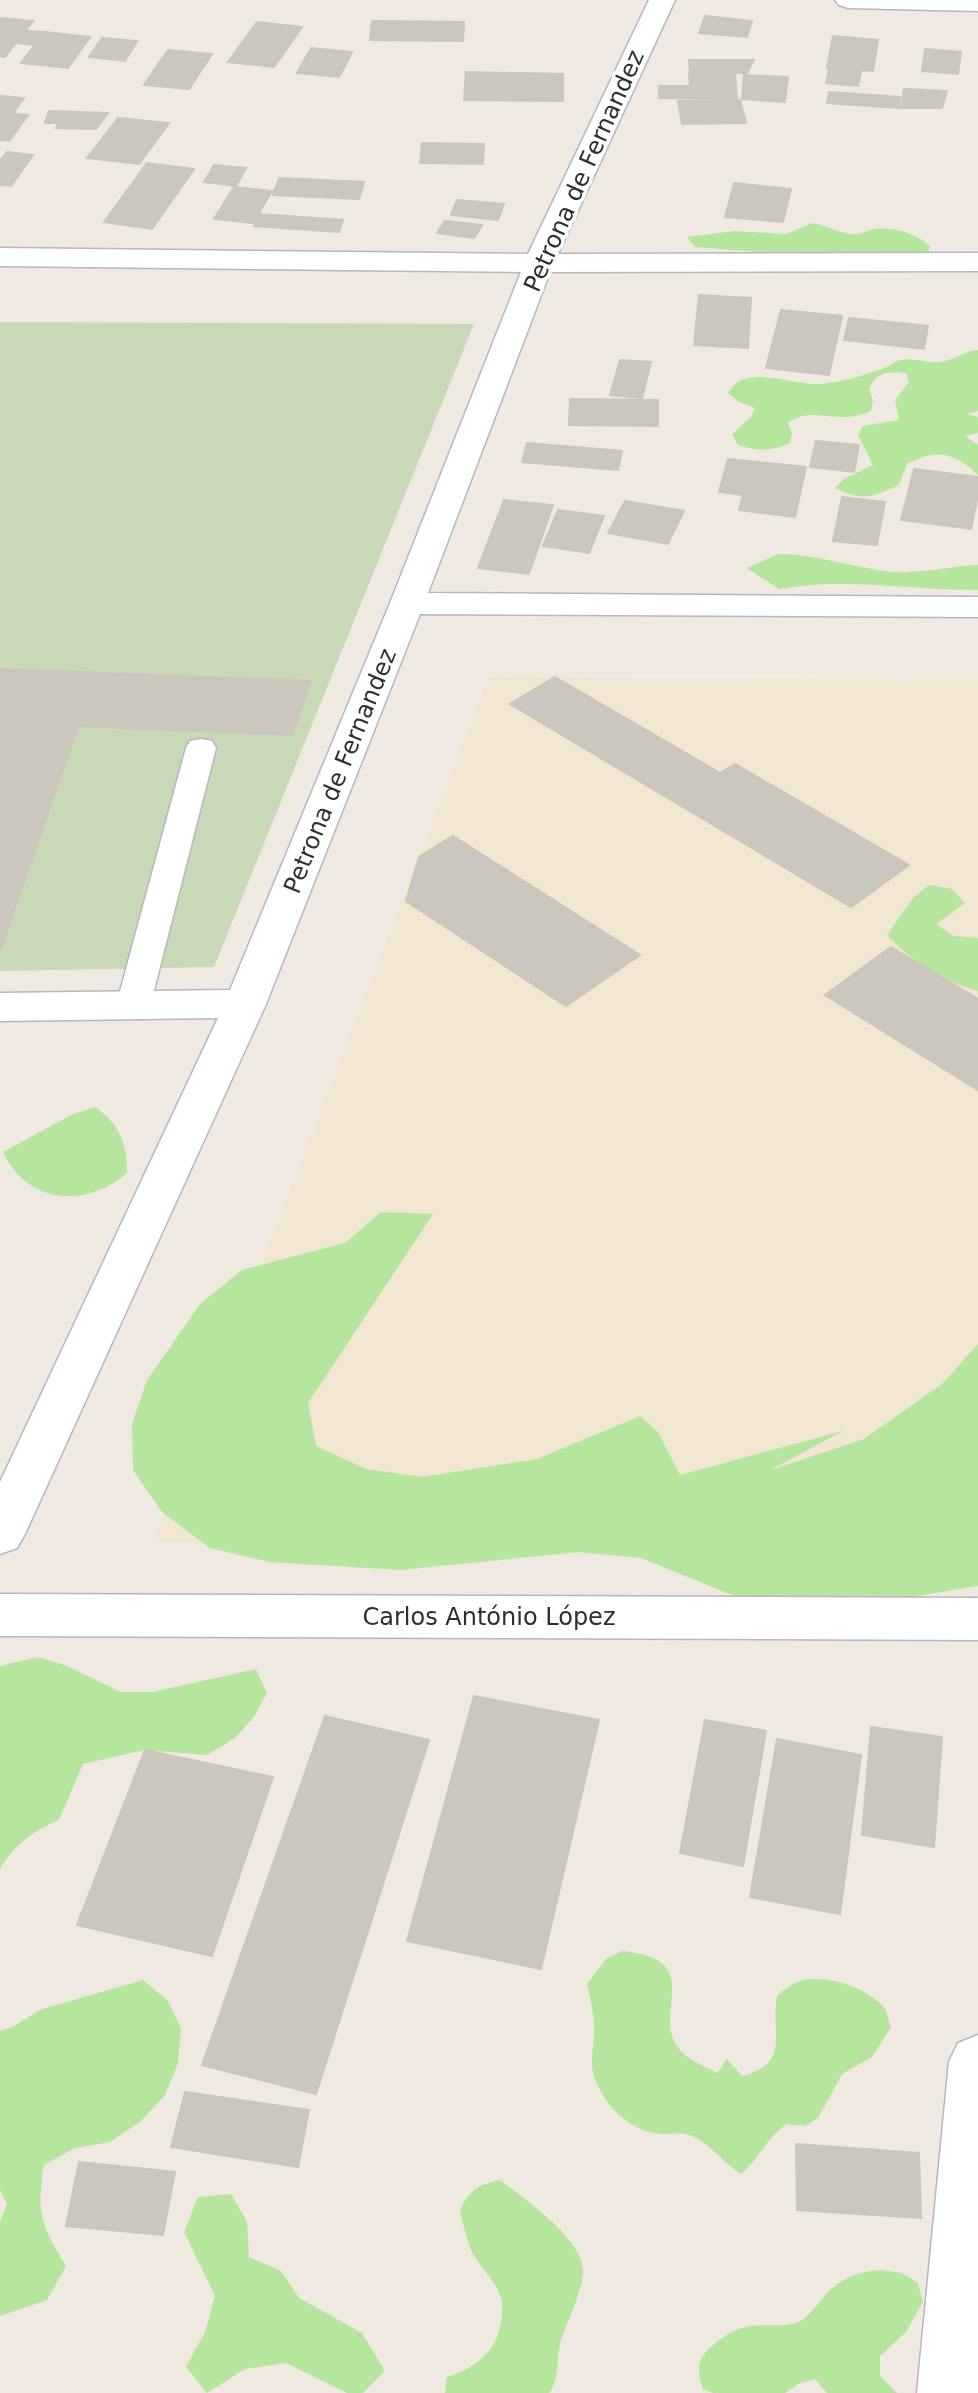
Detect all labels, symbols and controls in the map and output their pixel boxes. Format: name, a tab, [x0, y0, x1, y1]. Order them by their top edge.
street label: Petrona de Fernandez	[518, 46, 650, 296]
street label: Petrona de Fernandez	[278, 645, 402, 897]
street label: Carlos António López	[363, 1603, 615, 1631]

